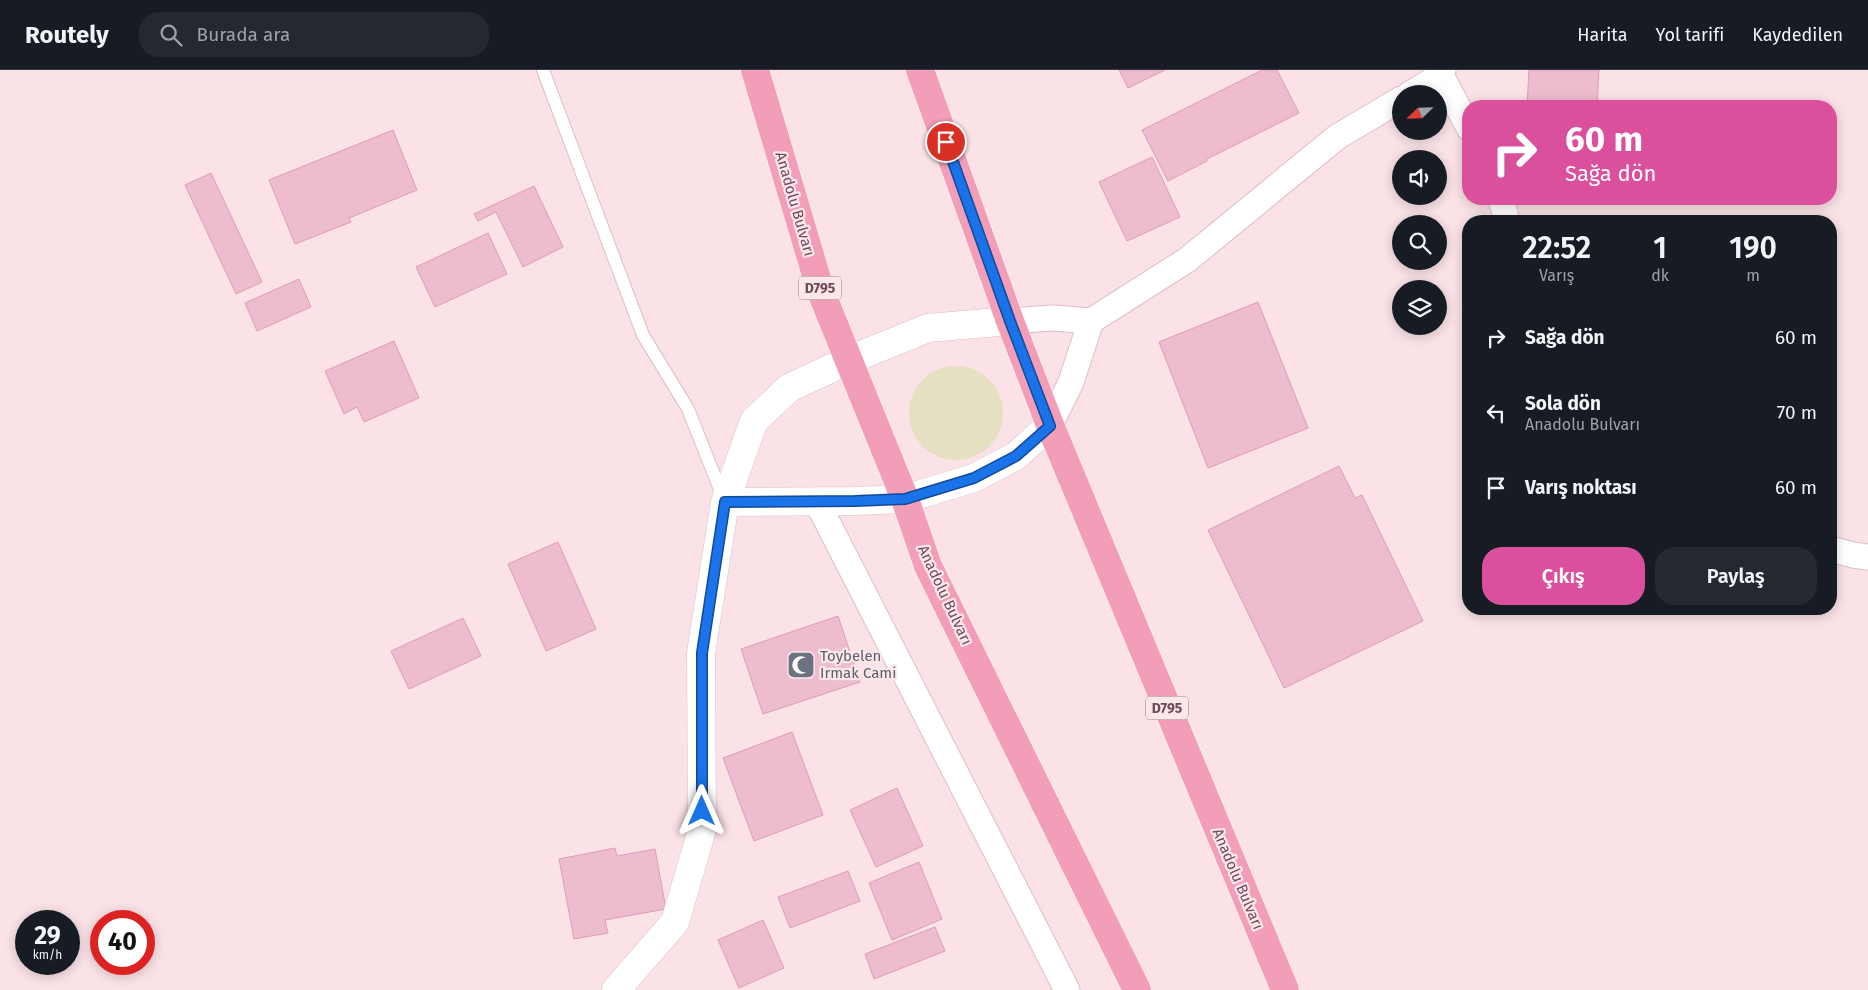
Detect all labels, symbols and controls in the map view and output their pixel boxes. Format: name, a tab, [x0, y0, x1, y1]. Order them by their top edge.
search box	[139, 12, 489, 57]
text: Routely	[25, 21, 109, 49]
icon: search	[157, 21, 185, 49]
text: Burada ara	[197, 23, 290, 46]
text: Harita	[1577, 24, 1628, 46]
text: Yol tarifi	[1656, 24, 1724, 46]
text: Kaydedilen	[1752, 24, 1843, 46]
north arrow	[1392, 85, 1448, 140]
map controls	[1392, 85, 1447, 335]
text: 60 m	[1565, 118, 1643, 160]
icon: right	[1482, 120, 1547, 185]
pin	[925, 121, 967, 163]
icon: arrive	[932, 128, 960, 156]
street label: Anadolu Bulvarı	[771, 150, 819, 258]
button: sound	[1392, 150, 1447, 205]
text: Sağa dön	[1565, 160, 1656, 187]
button: search	[1392, 215, 1447, 270]
text: 22:52	[1522, 230, 1591, 266]
text: 1	[1653, 230, 1667, 266]
text: 190	[1729, 230, 1777, 266]
text: Varış	[1539, 266, 1574, 285]
text: dk	[1651, 266, 1669, 285]
text: m	[1746, 266, 1760, 285]
road number: D795	[799, 277, 841, 300]
button: layers	[1392, 280, 1447, 335]
icon: right	[1482, 324, 1510, 352]
text: Sağa dön	[1525, 326, 1605, 349]
text: 60 m	[1775, 326, 1817, 349]
text: Sola dön	[1525, 392, 1601, 415]
icon: left	[1482, 399, 1510, 427]
text: 70 m	[1777, 401, 1817, 424]
text: Anadolu Bulvarı	[1525, 415, 1640, 434]
icon: arrive	[1482, 474, 1510, 502]
text: Varış noktası	[1525, 476, 1637, 499]
text: 60 m	[1775, 476, 1817, 499]
street label: Anadolu Bulvarı	[914, 542, 976, 648]
button: Çıkış	[1482, 547, 1645, 605]
button: Paylaş	[1655, 547, 1817, 605]
place label: Toybelen Irmak Cami	[820, 647, 896, 682]
mosque icon: Toybelen Irmak Cami	[786, 650, 816, 680]
road number: D795	[1146, 696, 1188, 720]
position arrow	[675, 784, 727, 836]
street label: Anadolu Bulvarı	[1209, 826, 1267, 932]
speed limit sign: 40	[90, 910, 155, 975]
text: 29	[34, 921, 61, 951]
text: km/h	[33, 948, 62, 962]

